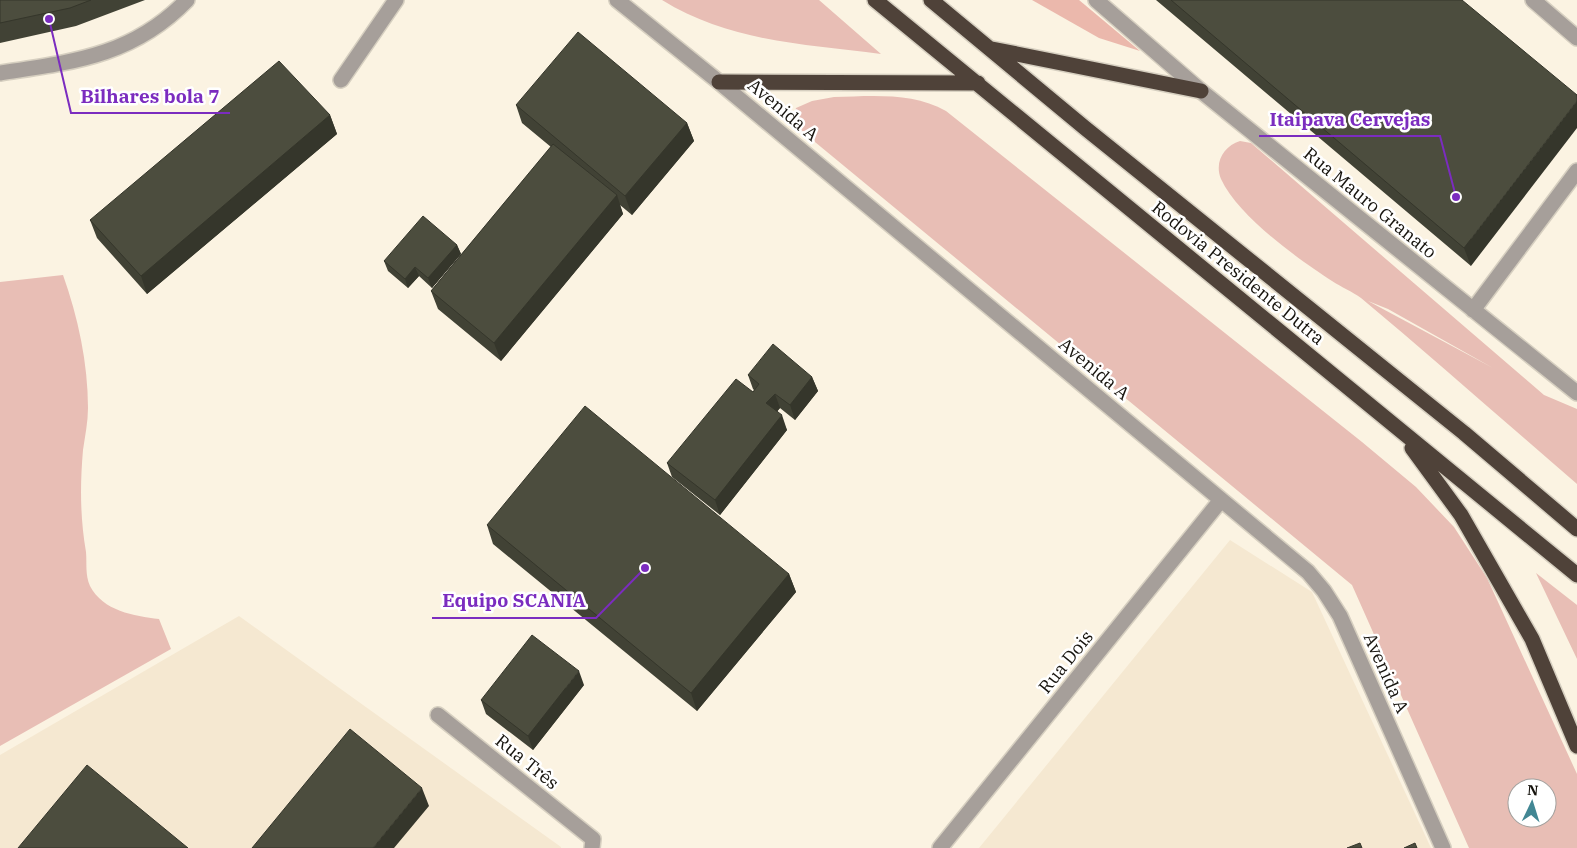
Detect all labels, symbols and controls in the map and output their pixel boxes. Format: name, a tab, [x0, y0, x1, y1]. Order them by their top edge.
street label: Avenida A	[743, 73, 824, 146]
callout: Bilhares bola 7	[71, 79, 230, 113]
text: Bilhares bola 7	[80, 84, 220, 108]
callout: Itaipava Cervejas	[1259, 102, 1440, 136]
text: Itaipava Cervejas	[1270, 107, 1430, 131]
street label: Rua Mauro Granato	[1299, 142, 1441, 263]
street label: Rodovia Presidente Dutra	[1147, 196, 1330, 350]
street label: Avenida A	[1054, 332, 1135, 405]
callout: Equipo SCANIA	[432, 584, 596, 618]
text: Equipo SCANIA	[442, 588, 587, 612]
street label: Rua Dois	[1033, 626, 1098, 698]
street label: Avenida A	[1359, 629, 1415, 717]
street label: Rua Três	[491, 729, 564, 794]
north arrow	[1507, 778, 1557, 828]
text: N	[1527, 781, 1539, 799]

